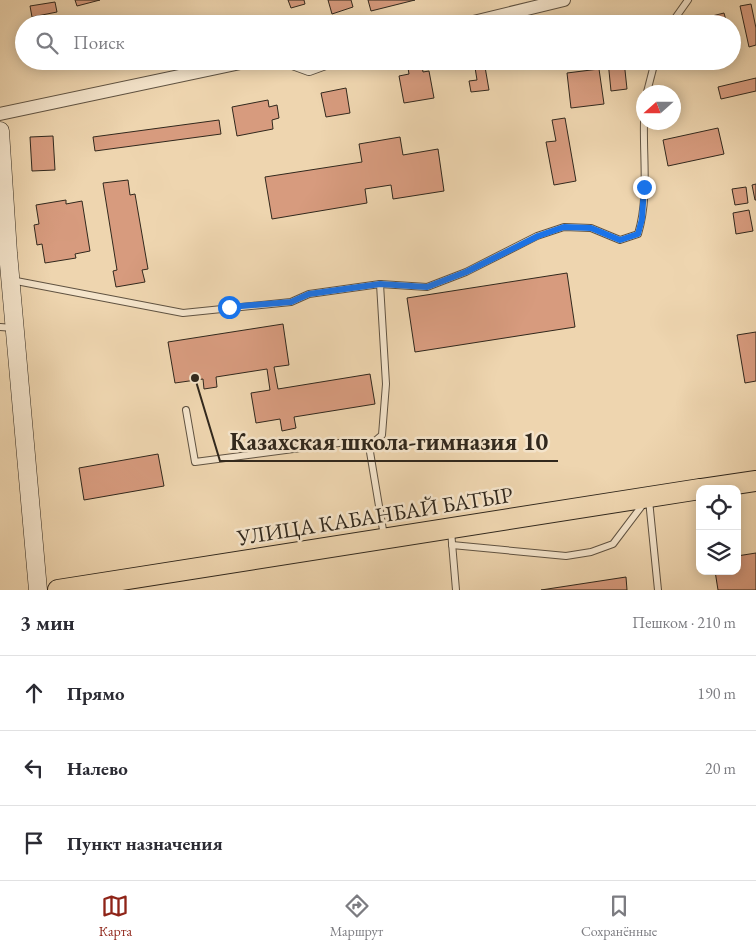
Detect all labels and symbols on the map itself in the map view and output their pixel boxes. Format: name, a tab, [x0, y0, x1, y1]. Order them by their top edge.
north arrow	[636, 85, 681, 130]
route end	[633, 176, 656, 199]
route start	[218, 296, 241, 319]
callout: Казахская школа-гимназия 10	[220, 422, 558, 461]
text: Казахская школа-гимназия 10	[230, 426, 549, 457]
street label: УЛИЦА КАБАНБАЙ БАТЫР	[234, 480, 515, 552]

